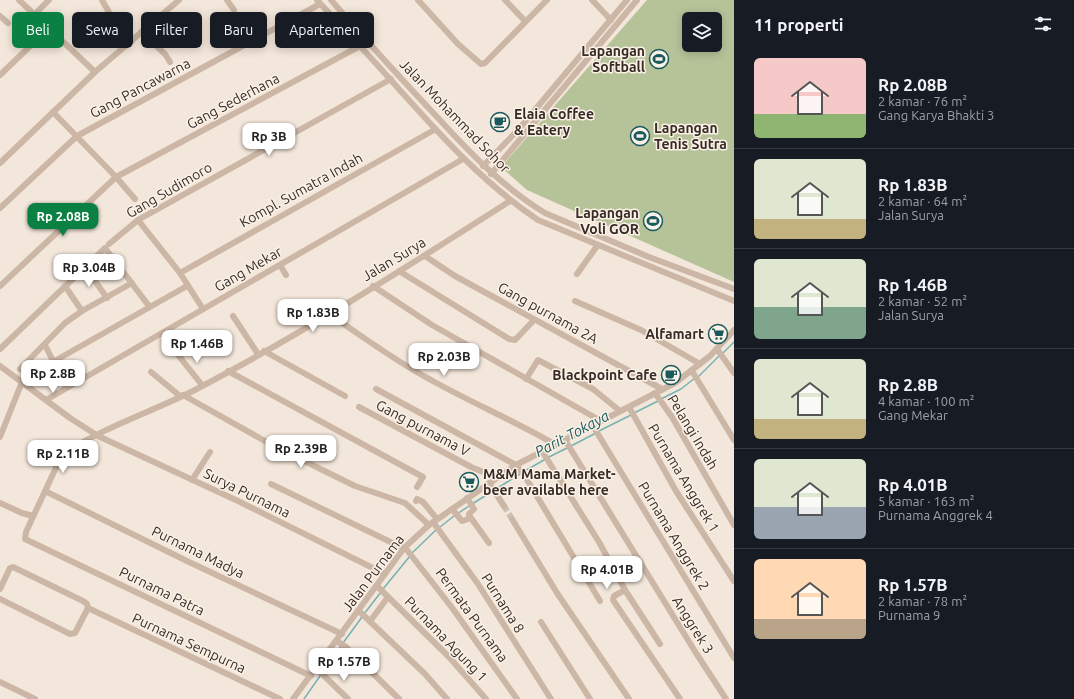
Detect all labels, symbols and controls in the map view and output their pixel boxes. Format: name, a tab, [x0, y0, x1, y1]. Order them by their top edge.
chip: Beli	[12, 12, 64, 48]
chip: Sewa	[72, 12, 133, 48]
chip: Filter	[141, 12, 202, 48]
chip: Baru	[210, 12, 267, 48]
chip: Apartemen	[275, 12, 374, 48]
map controls	[682, 12, 722, 52]
button: layers	[682, 12, 722, 52]
icon: filters	[1032, 13, 1054, 35]
text: 11 properti	[754, 15, 844, 34]
place label: Lapangan Softball	[581, 43, 645, 75]
sports icon: Lapangan Softball	[648, 48, 670, 70]
street label: Gang Pancawarna	[87, 55, 193, 121]
street label: Jalan Mohammad Sohor	[397, 56, 514, 177]
street label: Gang Sederhana	[184, 70, 282, 132]
icon: home	[786, 74, 834, 122]
text: Rp 2.08B	[878, 75, 948, 94]
text: 2 kamar · 76 m²	[878, 94, 967, 108]
place label: Elaia Coffee & Eatery	[514, 106, 594, 138]
text: Gang Karya Bhakti 3	[878, 108, 994, 122]
cafe icon: Elaia Coffee & Eatery	[489, 111, 511, 133]
place label: Lapangan Tenis Sutra	[654, 120, 727, 152]
pin: Rp 3B	[241, 123, 297, 157]
sports icon: Lapangan Tenis Sutra	[629, 125, 651, 147]
text: Rp 3B	[251, 129, 287, 143]
street label: Kompl. Sumatra Indah	[237, 150, 365, 230]
street label: Gang Sudimoro	[123, 159, 215, 221]
icon: home	[786, 175, 834, 223]
text: Rp 1.83B	[878, 175, 948, 194]
text: 2 kamar · 64 m²	[878, 194, 967, 208]
pin: Rp 2.08B	[22, 203, 104, 237]
place label: Lapangan Voli GOR	[575, 205, 639, 237]
text: Jalan Surya	[878, 208, 944, 222]
text: Rp 2.08B	[36, 209, 90, 223]
sports icon: Lapangan Voli GOR	[642, 210, 664, 232]
street label: Jalan Surya	[359, 234, 429, 284]
street label: Gang Mekar	[211, 243, 285, 295]
pin: Rp 3.04B	[48, 254, 130, 288]
text: Rp 3.04B	[62, 260, 116, 274]
icon: home	[786, 275, 834, 323]
text: Rp 1.46B	[878, 275, 948, 294]
street label: Gang purnama 2A	[495, 279, 601, 347]
text: 2 kamar · 52 m²	[878, 294, 967, 308]
pin: Rp 1.83B	[272, 299, 354, 333]
text: Rp 1.83B	[286, 305, 340, 319]
text: Jalan Surya	[878, 308, 944, 322]
supermarket icon: Alfamart	[707, 323, 729, 345]
place label: Alfamart	[645, 326, 704, 342]
pin: Rp 1.46B	[156, 330, 238, 364]
text: Rp 1.46B	[170, 336, 224, 350]
pin: Rp 2.03B	[403, 343, 485, 377]
text: Rp 2.03B	[417, 349, 471, 363]
pin: Rp 2.8B	[16, 360, 90, 394]
cafe icon: Blackpoint Cafe	[660, 364, 682, 386]
text: Rp 2.8B	[30, 366, 76, 380]
place label: Blackpoint Cafe	[552, 367, 657, 383]
icon: home	[786, 375, 834, 423]
text: Rp 2.8B	[878, 375, 938, 394]
street label: Pelangi Indah	[664, 392, 722, 472]
text: 4 kamar · 100 m²	[878, 394, 974, 408]
street label: Gang purnama V	[373, 397, 473, 459]
water label: Parit Tokaya	[532, 407, 612, 460]
text: Gang Mekar	[878, 408, 948, 422]
street label: Purnama Anggrek 1	[645, 421, 723, 535]
pin: Rp 2.39B	[260, 435, 342, 469]
pin: Rp 2.11B	[22, 440, 104, 474]
text: Rp 2.39B	[274, 441, 328, 455]
text: Rp 2.11B	[36, 446, 90, 460]
street label: Surya Purnama	[201, 465, 293, 521]
place label: M&M Mama Market- beer available here	[483, 466, 616, 498]
supermarket icon: M&M Mama Market- beer available here	[458, 471, 480, 493]
icon: home	[786, 475, 834, 523]
text: Rp 4.01B	[878, 475, 948, 494]
street label: Purnama Anggrek 2	[635, 479, 713, 593]
text: 5 kamar · 163 m²	[878, 494, 974, 508]
text: Purnama Anggrek 4	[878, 508, 993, 522]
street label: Purnama Madya	[149, 523, 247, 581]
street label: Jalan Purnama	[339, 531, 407, 615]
pin: Rp 4.01B	[566, 556, 648, 590]
text: Rp 4.01B	[580, 562, 634, 576]
street label: Purnama Patra	[117, 563, 207, 619]
street label: Permata Purnama	[432, 565, 512, 665]
street label: Purnama 8	[478, 570, 528, 636]
icon: home	[786, 575, 834, 623]
text: Rp 1.57B	[878, 575, 948, 594]
street label: Purnama Agung 1	[401, 593, 491, 685]
street label: Anggrek 3	[669, 593, 717, 657]
text: 2 kamar · 78 m²	[878, 594, 967, 608]
text: Purnama 9	[878, 608, 940, 622]
street label: Purnama Sempurna	[130, 610, 248, 676]
pin: Rp 1.57B	[303, 648, 385, 682]
text: Rp 1.57B	[317, 654, 371, 668]

